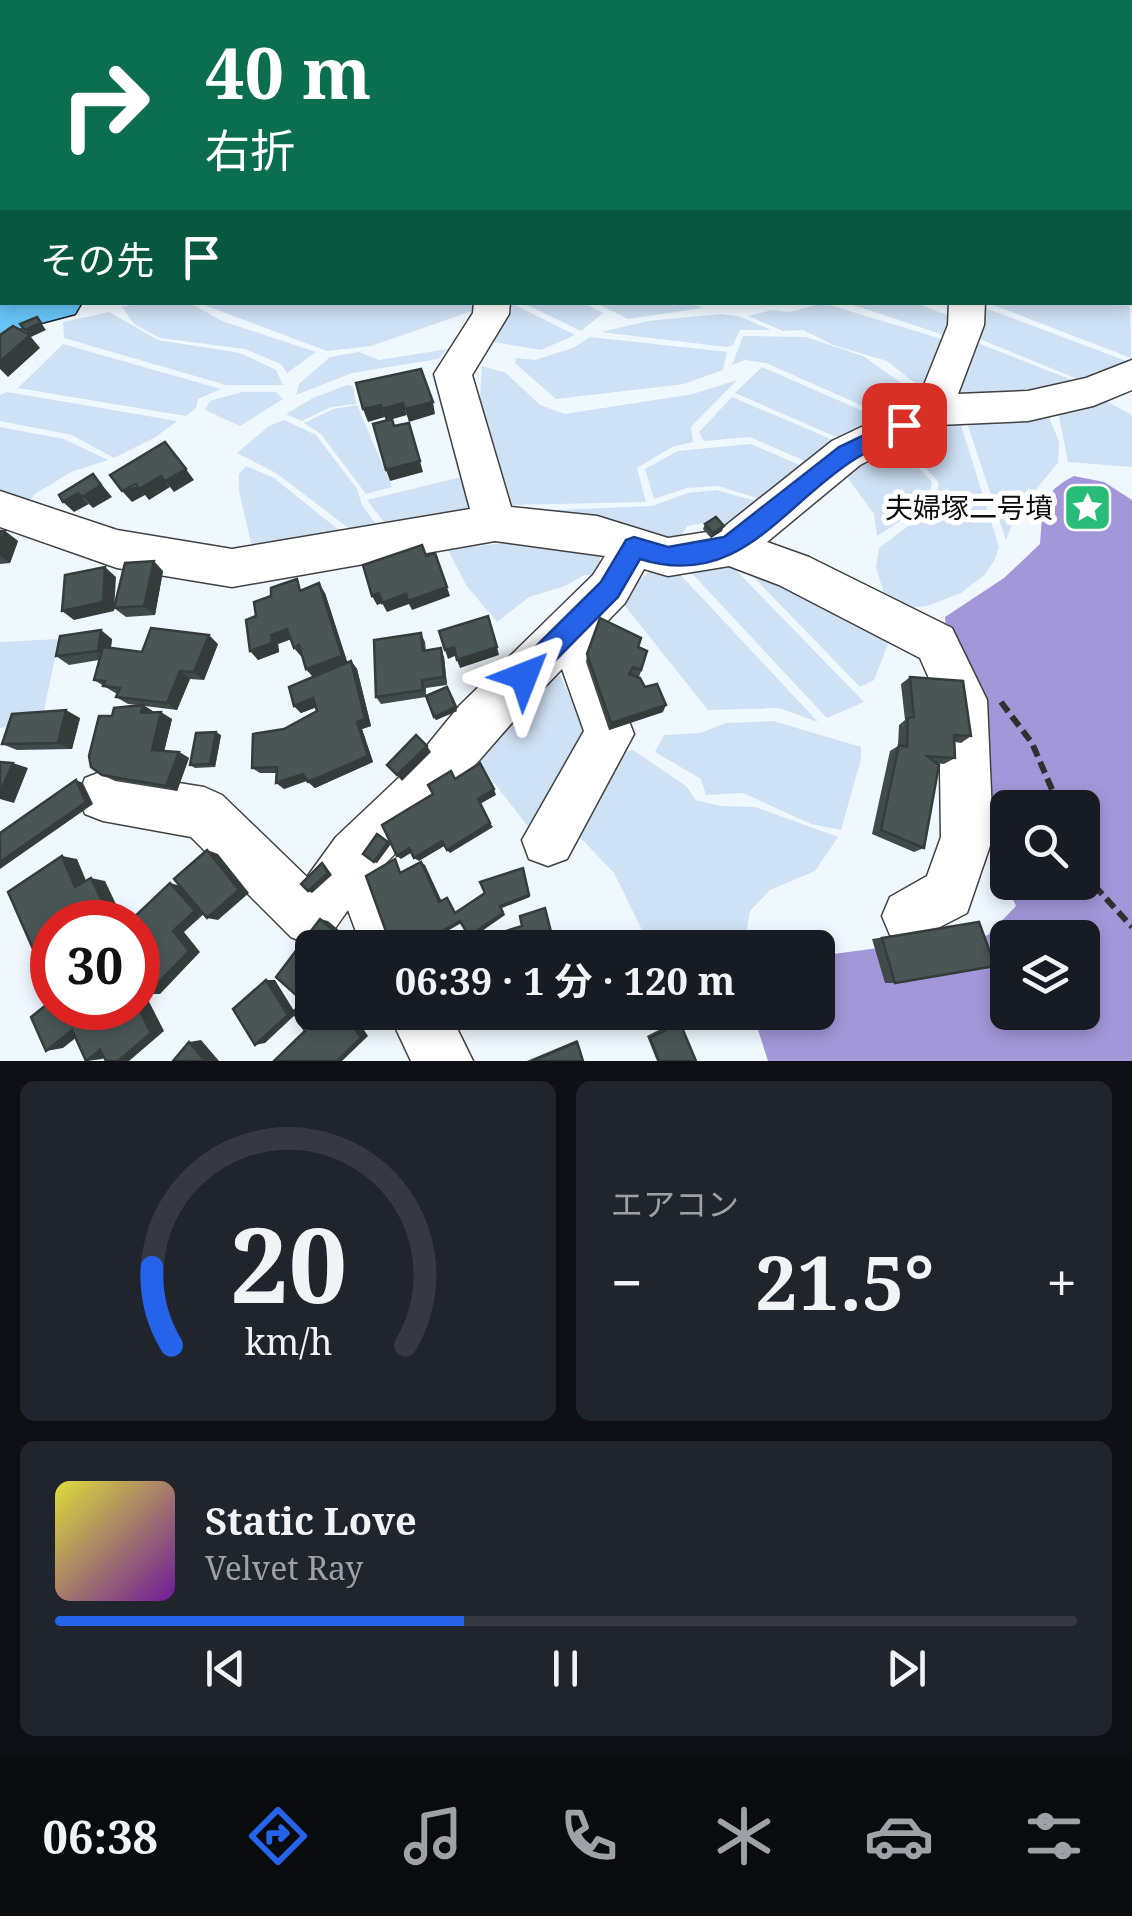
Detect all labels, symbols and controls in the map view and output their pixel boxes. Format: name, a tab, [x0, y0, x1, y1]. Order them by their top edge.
text: 40 m	[205, 24, 371, 120]
icon: right	[40, 40, 170, 170]
text: 右折	[205, 119, 295, 180]
icon: arrive	[174, 230, 229, 285]
text: その先	[40, 233, 154, 285]
pin	[862, 383, 947, 468]
icon: arrive	[877, 398, 932, 453]
place icon: 夫婦塚二号墳	[1062, 481, 1114, 533]
place label: 夫婦塚二号墳	[885, 488, 1053, 526]
position arrow	[472, 624, 576, 728]
map controls	[990, 790, 1100, 1030]
button: search	[990, 790, 1100, 900]
speed limit sign: 30	[30, 900, 160, 1030]
button: layers	[990, 920, 1100, 1030]
text: 06:39 · 1 分 · 120 m	[395, 954, 735, 1006]
text: エアコン	[611, 1182, 739, 1225]
text: 20	[229, 1192, 347, 1333]
text: 21.5°	[755, 1230, 934, 1332]
text: −	[611, 1244, 643, 1319]
text: +	[1046, 1244, 1077, 1319]
text: km/h	[244, 1317, 332, 1365]
text: Static Love	[205, 1494, 417, 1546]
text: Velvet Ray	[205, 1546, 363, 1589]
icon: previous	[198, 1641, 253, 1696]
icon: pause	[538, 1641, 593, 1696]
icon: next	[879, 1641, 934, 1696]
icon: directions	[243, 1801, 313, 1871]
icon: music	[398, 1801, 468, 1871]
icon: phone	[554, 1801, 624, 1871]
icon: climate	[709, 1801, 779, 1871]
icon: car	[864, 1801, 934, 1871]
icon: filters	[1019, 1801, 1089, 1871]
text: 06:38	[43, 1806, 158, 1867]

